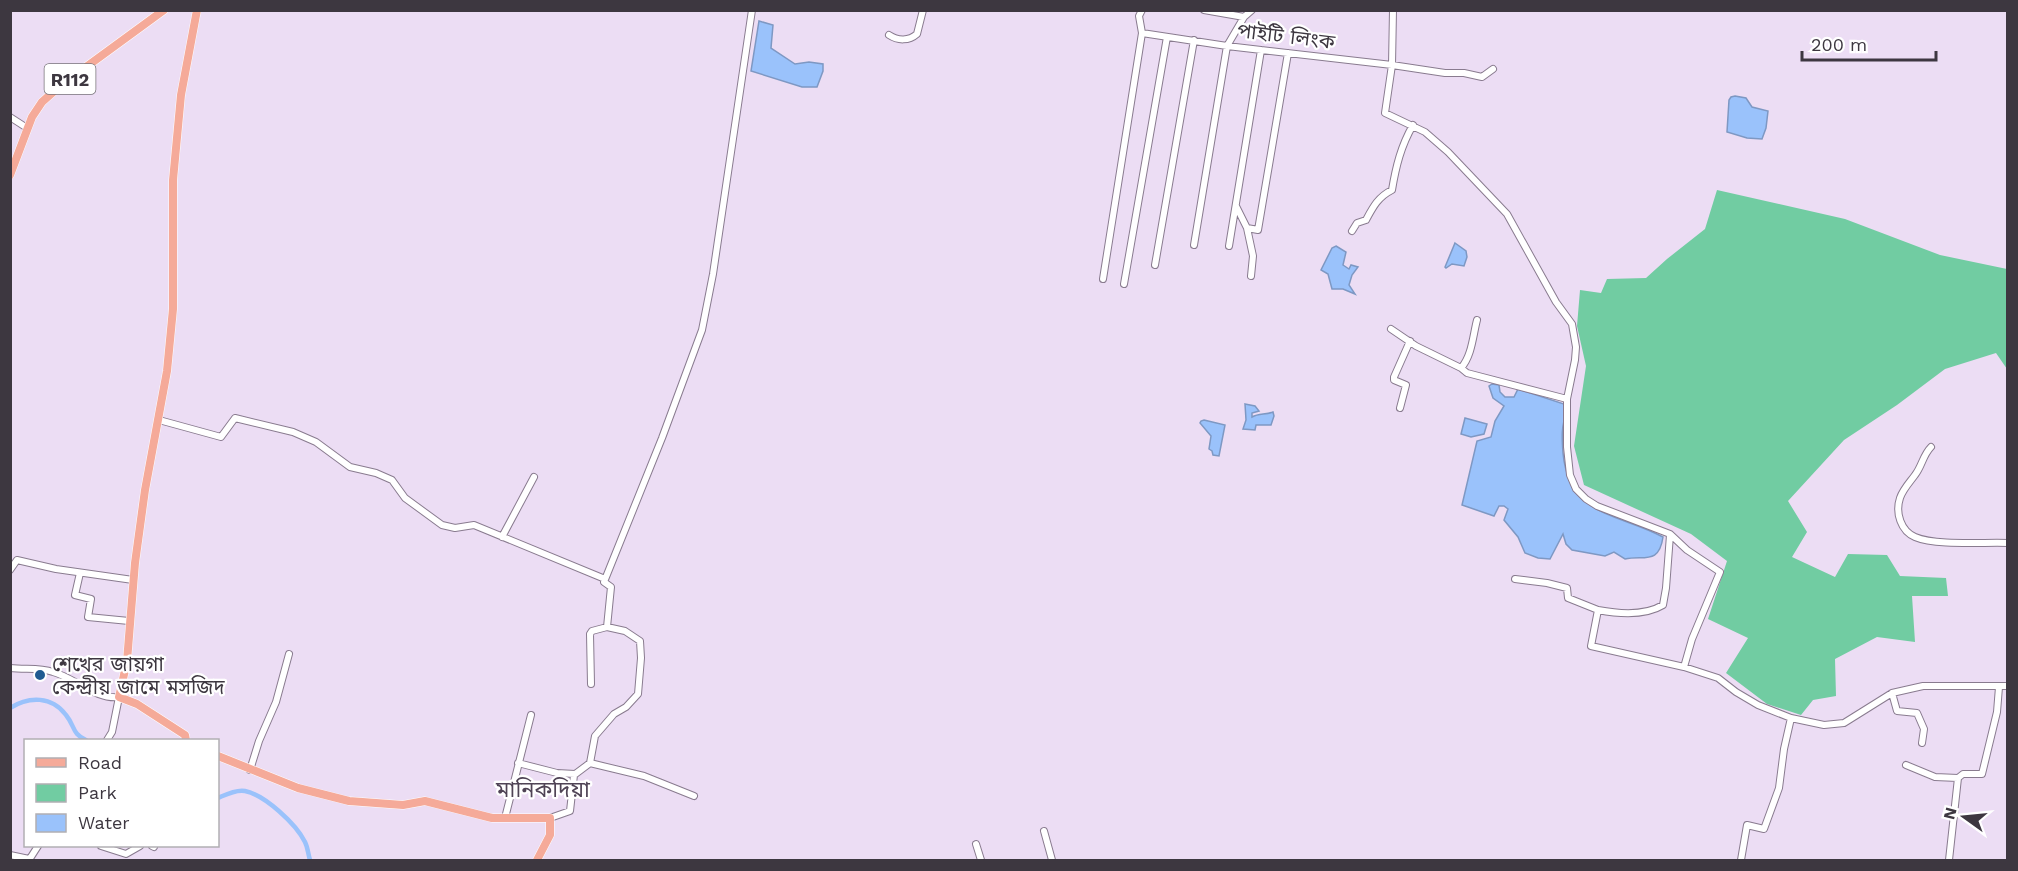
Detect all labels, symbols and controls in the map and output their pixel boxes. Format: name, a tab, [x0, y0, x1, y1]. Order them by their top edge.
street label: পাইটি লিংক	[1236, 18, 1337, 54]
scale bar	[1802, 24, 1936, 62]
text: 200 m	[1811, 34, 1867, 55]
road number: R112	[44, 64, 96, 94]
place label: শেখের জায়গা কেন্দ্রীয় জামে মসজিদ	[52, 652, 225, 699]
marker: শেখের জায়গা কেন্দ্রীয় জামে মসজিদ	[33, 668, 47, 682]
legend	[24, 739, 219, 847]
text: Road	[78, 752, 122, 773]
district label: মানিকদিয়া	[495, 777, 591, 802]
text: Park	[78, 782, 117, 803]
north arrow	[1934, 787, 1994, 847]
text: N	[1939, 805, 1961, 821]
text: Water	[78, 812, 130, 833]

